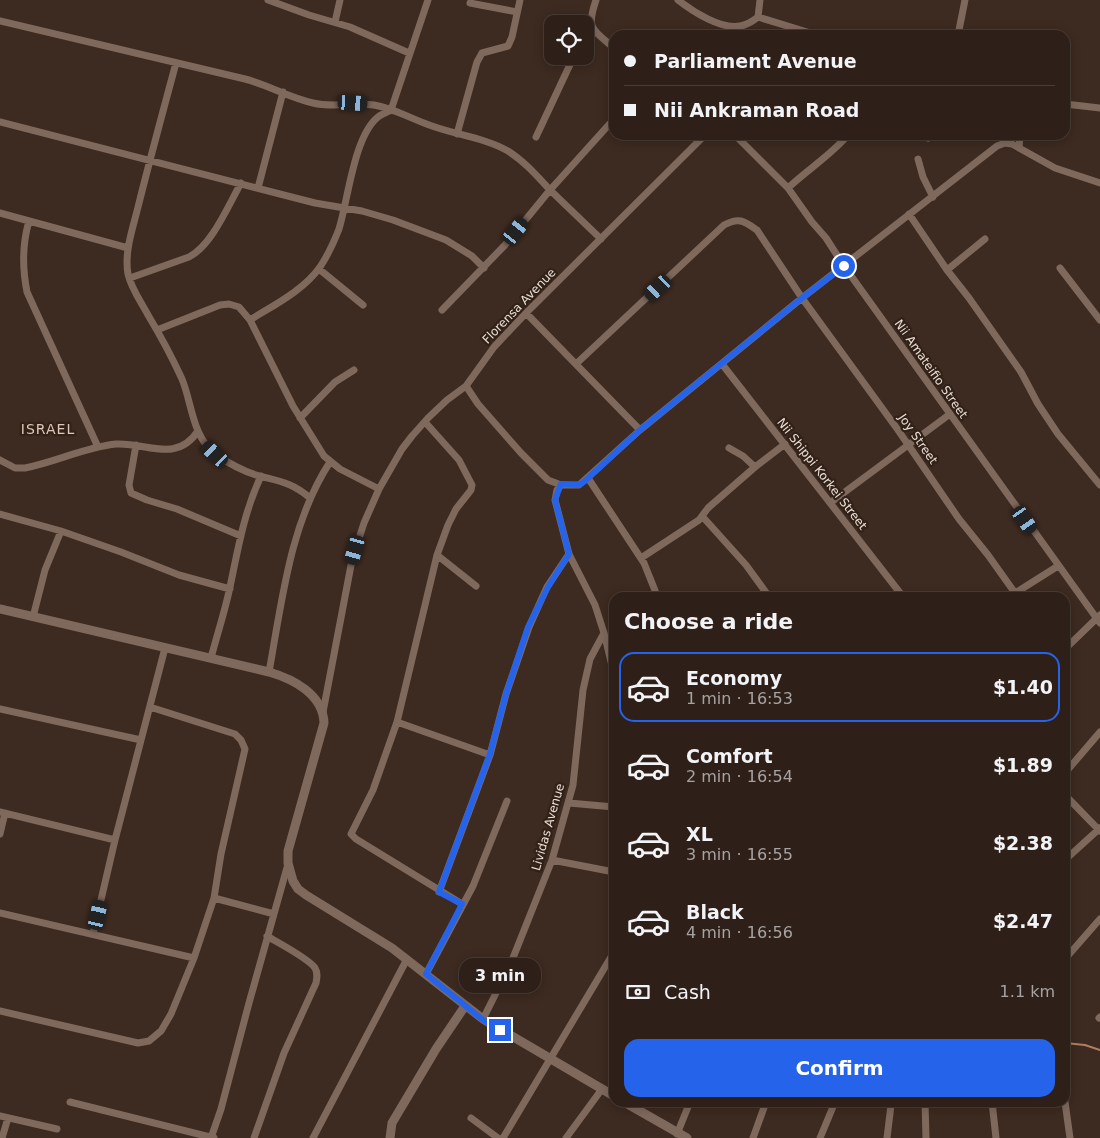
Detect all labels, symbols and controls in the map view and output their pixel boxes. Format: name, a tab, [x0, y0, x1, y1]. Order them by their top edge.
map controls	[544, 15, 594, 65]
button: locate	[544, 15, 594, 65]
text: Parliament Avenue	[654, 50, 857, 72]
car	[337, 95, 368, 111]
text: Nii Ankraman Road	[654, 99, 859, 121]
car	[500, 215, 531, 247]
route start	[833, 255, 855, 277]
street label: Florensa Avenue	[479, 265, 559, 347]
car	[641, 272, 674, 304]
street label: Nii Amateifio Street	[892, 317, 971, 421]
street label: Joy Street	[895, 410, 941, 467]
street label: Nii Shippi Korkei Street	[774, 416, 870, 533]
district label: ISRAEL	[21, 421, 75, 437]
car	[198, 438, 231, 470]
car	[1010, 503, 1039, 537]
car	[343, 534, 366, 566]
text: Choose a ride	[624, 609, 793, 634]
icon: car	[626, 665, 671, 710]
text: Economy	[686, 667, 782, 689]
text: $1.40	[993, 676, 1053, 698]
text: 1 min · 16:53	[686, 689, 793, 708]
icon: car	[626, 743, 671, 788]
text: Comfort	[686, 745, 773, 767]
text: $1.89	[993, 754, 1053, 776]
text: 2 min · 16:54	[686, 767, 793, 786]
street label: Lividas Avenue	[529, 782, 567, 872]
icon: car	[626, 821, 671, 866]
text: XL	[686, 823, 713, 845]
text: $2.38	[993, 832, 1053, 854]
text: 3 min · 16:55	[686, 845, 793, 864]
car	[87, 899, 108, 931]
icon: car	[626, 899, 671, 944]
text: Black	[686, 901, 744, 923]
text: $2.47	[993, 910, 1053, 932]
text: 4 min · 16:56	[686, 923, 793, 942]
callout: 3 min	[459, 958, 541, 992]
text: 3 min	[475, 966, 525, 985]
icon: cash	[624, 978, 652, 1006]
text: Cash	[664, 981, 711, 1003]
text: 1.1 km	[1000, 982, 1055, 1001]
route end	[489, 1019, 511, 1041]
button: Confirm	[624, 1039, 1055, 1097]

